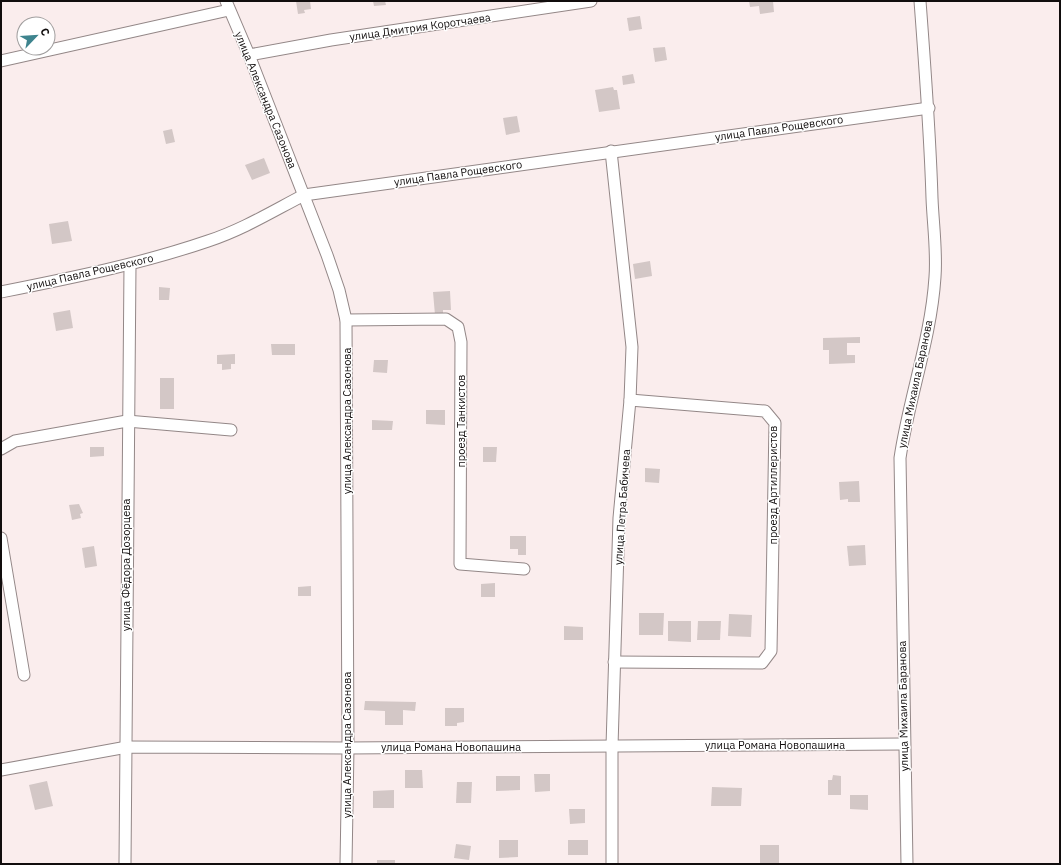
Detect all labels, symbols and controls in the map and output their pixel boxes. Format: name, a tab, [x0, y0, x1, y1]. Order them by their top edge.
street label: улица Дмитрия Коротчаева	[349, 10, 492, 44]
north arrow	[16, 16, 56, 56]
text: С	[37, 26, 53, 38]
street label: улица Александра Сазонова	[232, 29, 300, 171]
street label: улица Павла Рощевского	[714, 112, 844, 144]
street label: улица Павла Рощевского	[393, 157, 523, 189]
street label: улица Павла Рощевского	[25, 251, 155, 293]
street label: улица Михаила Баранова	[895, 318, 935, 449]
street label: улица Александра Сазонова	[340, 348, 354, 494]
street label: проезд Танкистов	[454, 375, 468, 467]
street label: проезд Артиллеристов	[766, 426, 780, 544]
street label: улица Петра Бабичева	[611, 448, 633, 565]
street label: улица Фёдора Дозорцева	[119, 499, 133, 631]
street label: улица Михаила Баранова	[895, 640, 911, 771]
street label: улица Александра Сазонова	[340, 672, 354, 818]
street label: улица Романа Новопашина	[705, 738, 845, 752]
street label: улица Романа Новопашина	[381, 740, 521, 754]

